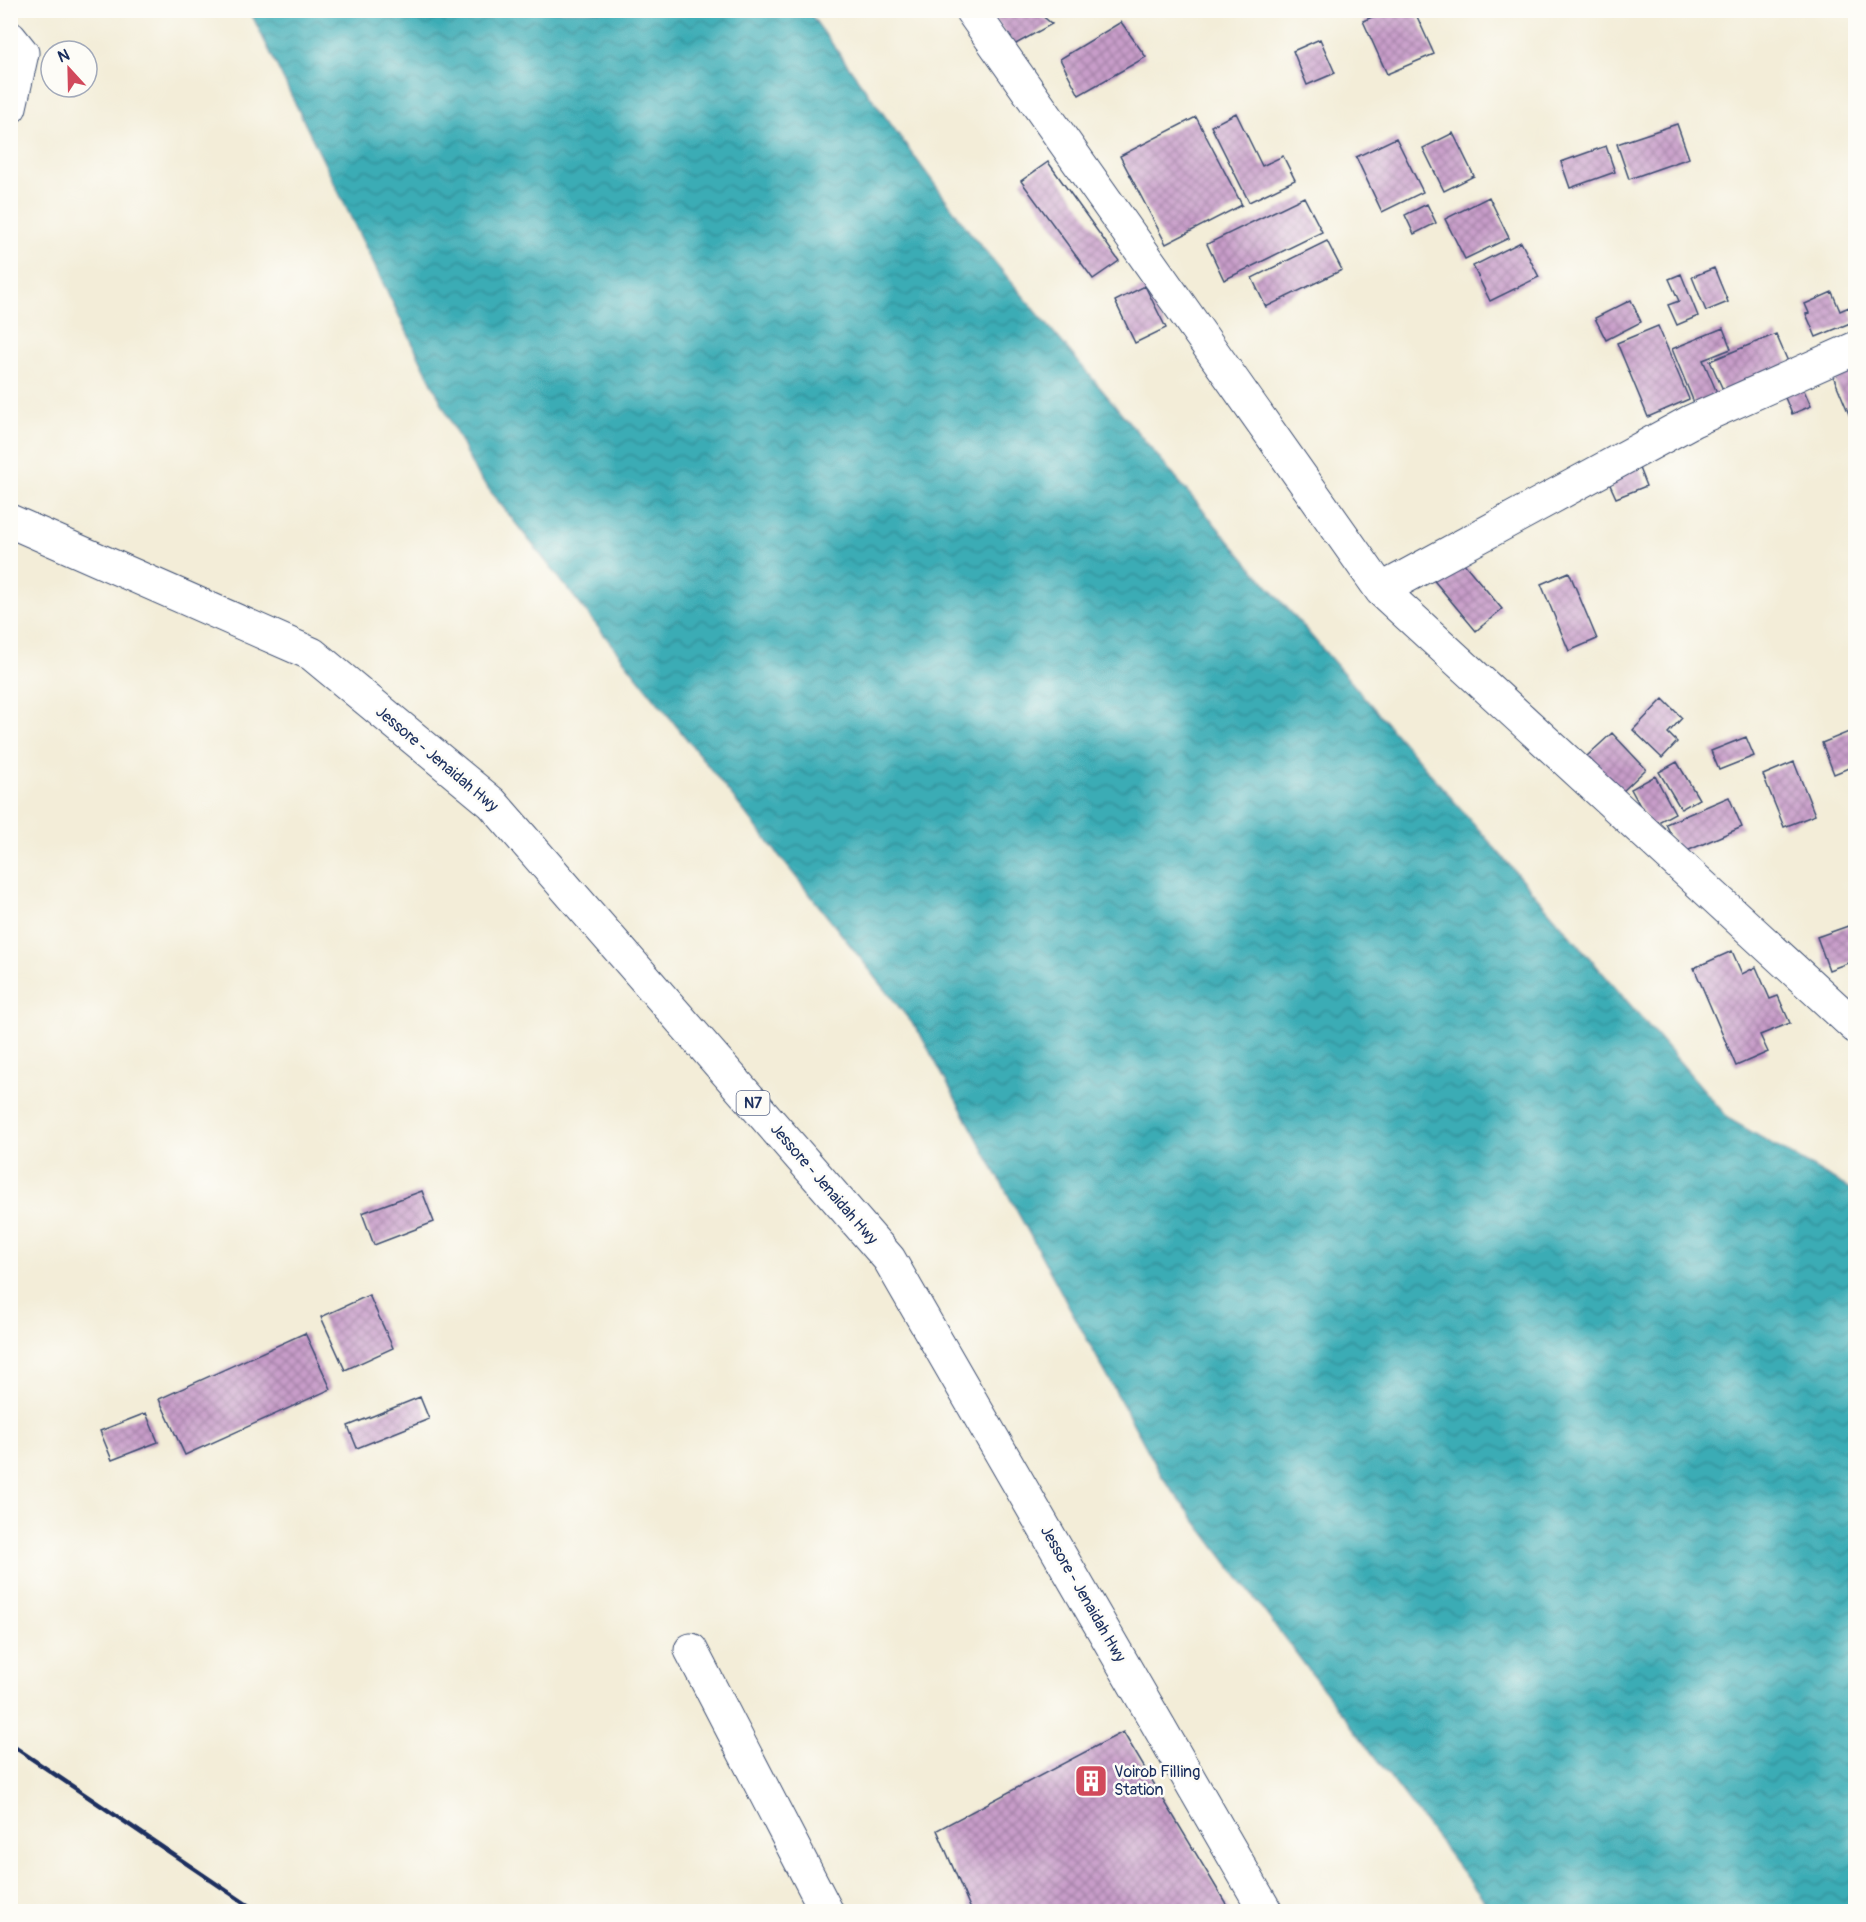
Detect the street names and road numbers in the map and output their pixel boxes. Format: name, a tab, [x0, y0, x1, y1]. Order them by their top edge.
street label: Jessore - Jenaidah Hwy	[372, 702, 503, 816]
road number: N7	[736, 1091, 770, 1115]
street label: Jessore - Jenaidah Hwy	[766, 1119, 882, 1249]
street label: Jessore - Jenaidah Hwy	[1036, 1522, 1130, 1666]

